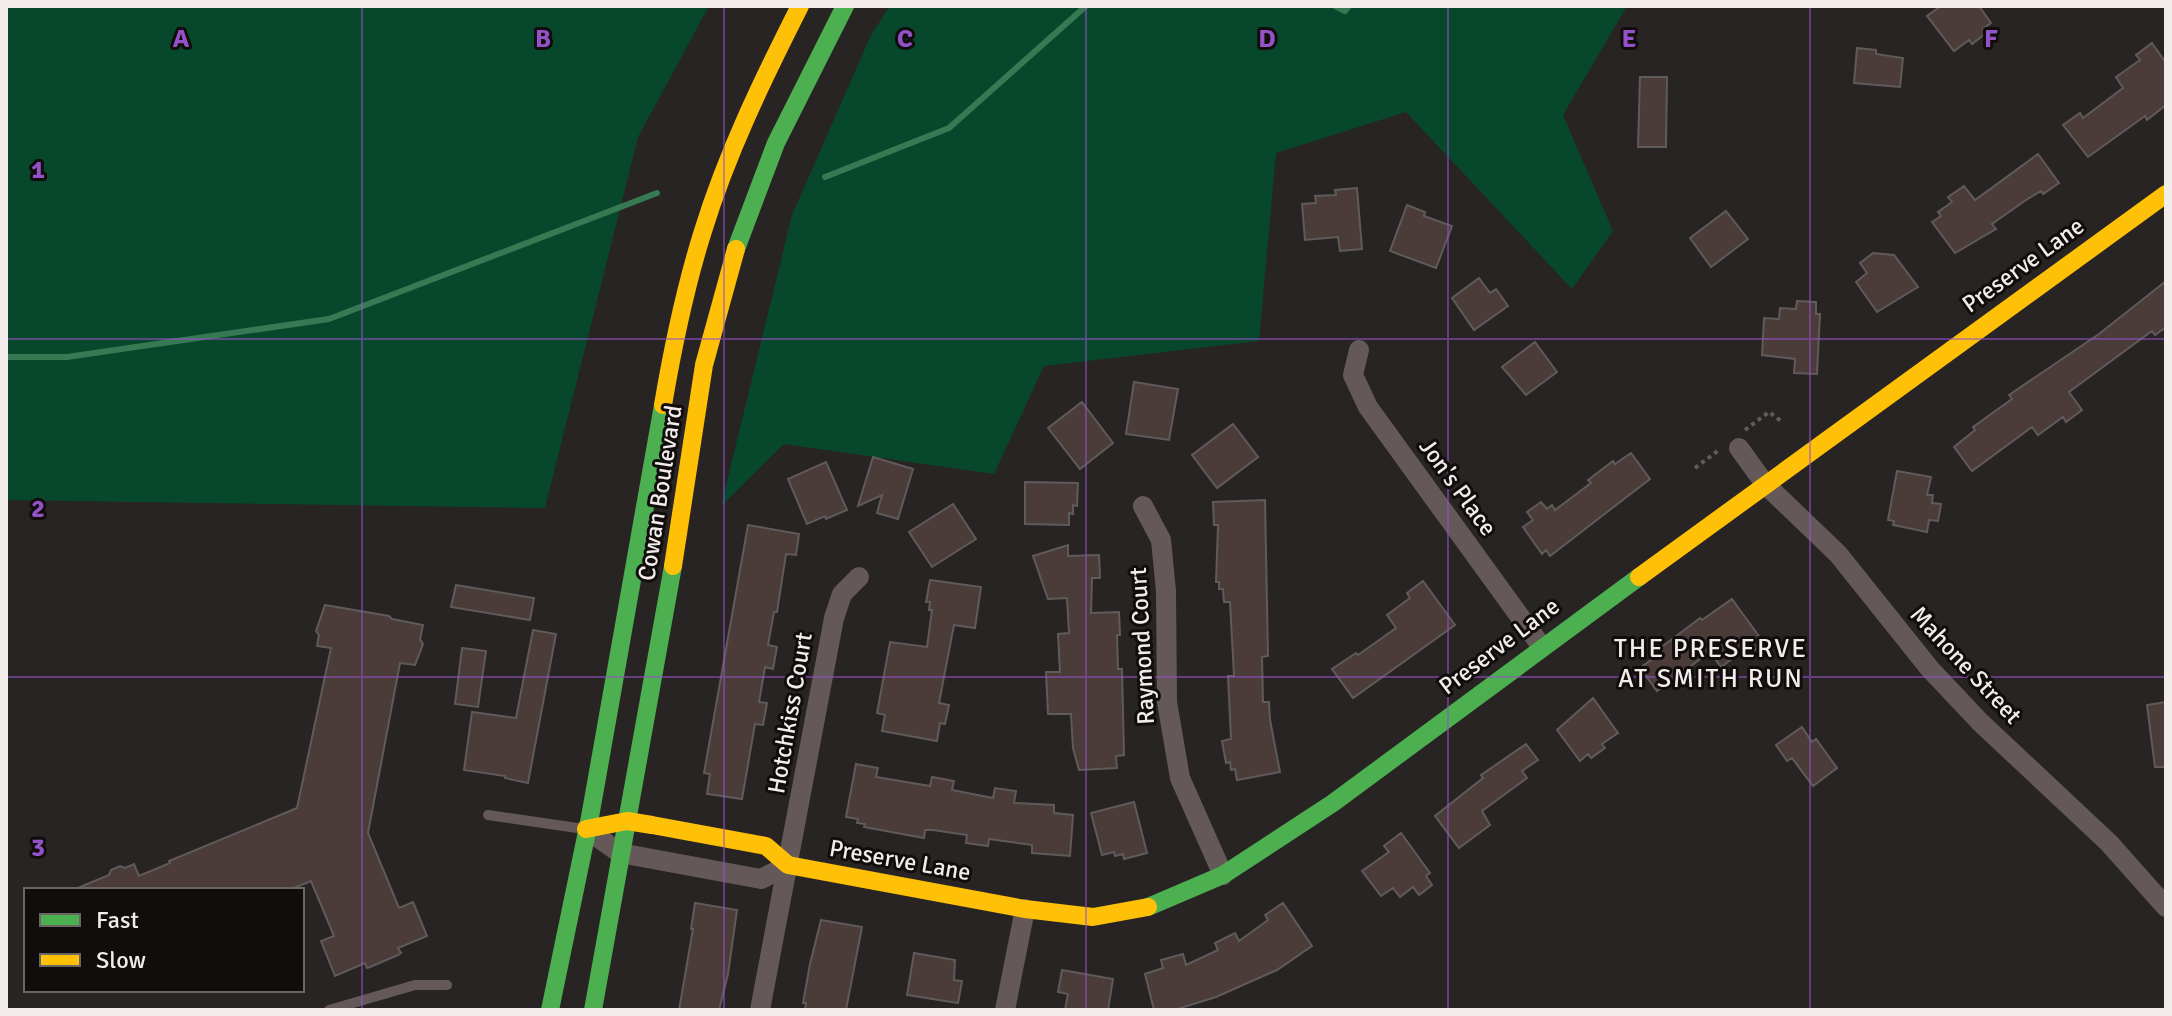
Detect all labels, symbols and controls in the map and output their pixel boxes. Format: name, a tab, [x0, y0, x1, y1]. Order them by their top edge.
text: A	[173, 23, 190, 55]
text: B	[535, 23, 551, 55]
text: C	[897, 23, 913, 55]
text: D	[1258, 23, 1276, 55]
text: E	[1622, 23, 1636, 55]
text: F	[1984, 23, 1998, 55]
text: 1	[31, 154, 45, 186]
street label: Preserve Lane	[1956, 211, 2090, 319]
street label: Cowan Boulevard	[631, 403, 689, 583]
street label: Jon's Place	[1413, 432, 1503, 542]
text: 2	[31, 493, 45, 525]
street label: Raymond Court	[1123, 566, 1161, 726]
street label: Preserve Lane	[1433, 591, 1565, 701]
street label: Mahone Street	[1904, 600, 2028, 730]
street label: Hotchkiss Court	[761, 630, 819, 796]
district label: THE PRESERVE AT SMITH RUN	[1614, 633, 1808, 695]
text: 3	[31, 832, 45, 864]
street label: Preserve Lane	[827, 833, 973, 887]
legend	[24, 888, 304, 992]
text: Fast	[96, 905, 139, 935]
text: Slow	[96, 945, 146, 975]

